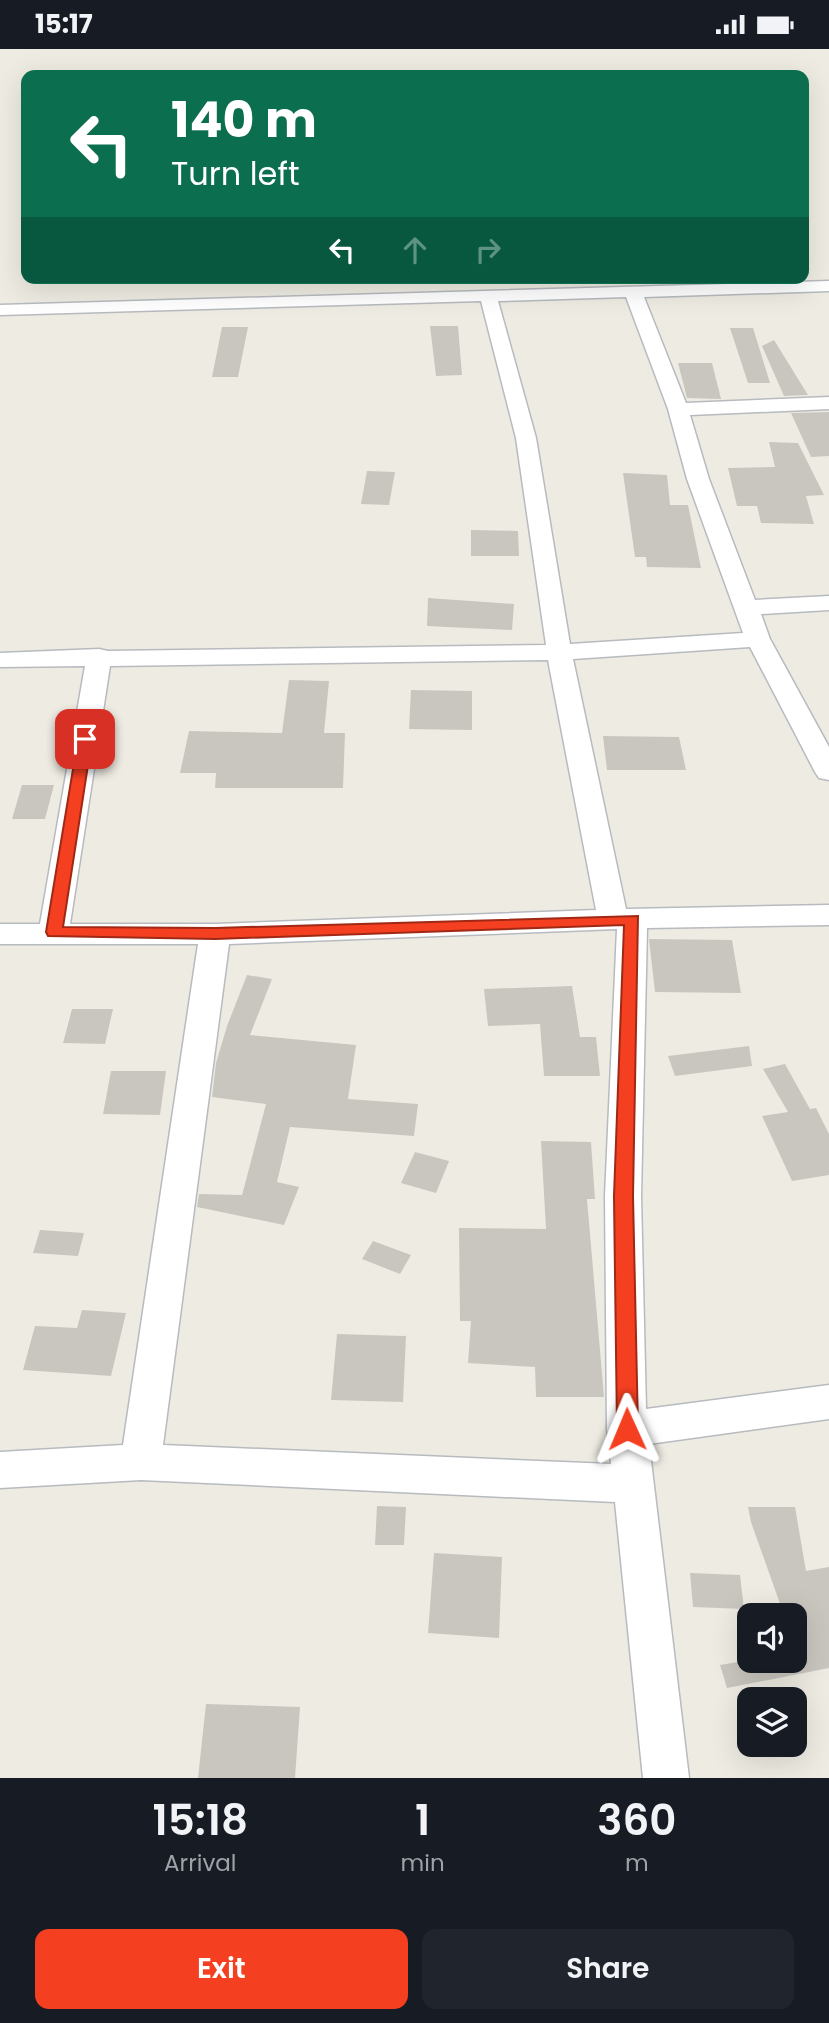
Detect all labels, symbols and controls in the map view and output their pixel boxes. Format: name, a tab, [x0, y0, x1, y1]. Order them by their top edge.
text: 15:17	[35, 6, 93, 42]
text: 140 m	[171, 86, 317, 154]
icon: left	[56, 98, 147, 189]
text: Turn left	[171, 151, 300, 196]
icon: left	[323, 231, 361, 269]
icon: ahead	[396, 231, 434, 269]
icon: right	[469, 231, 507, 269]
pin	[55, 709, 115, 769]
icon: arrive	[66, 720, 104, 758]
position arrow	[590, 1392, 664, 1466]
map controls	[737, 1603, 807, 1757]
button: sound	[737, 1603, 807, 1673]
button: layers	[737, 1687, 807, 1757]
text: 15:18	[153, 1791, 248, 1850]
text: 1	[415, 1791, 430, 1850]
text: 360	[597, 1791, 676, 1850]
text: Arrival	[164, 1847, 237, 1879]
text: min	[401, 1847, 445, 1879]
text: m	[625, 1847, 649, 1879]
button: Exit	[35, 1929, 408, 2009]
button: Share	[422, 1929, 794, 2009]

